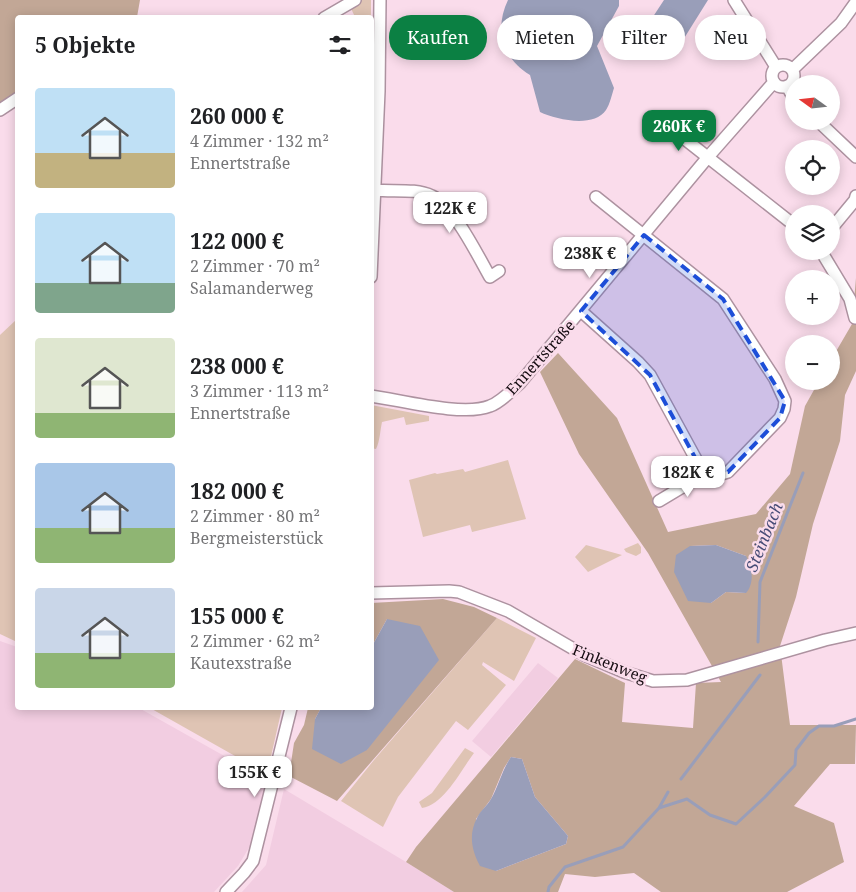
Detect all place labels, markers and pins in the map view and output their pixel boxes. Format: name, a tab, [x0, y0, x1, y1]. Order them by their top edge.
pin: 260K €	[638, 110, 720, 152]
pin: 122K €	[409, 192, 491, 234]
pin: 238K €	[549, 236, 631, 279]
pin: 182K €	[647, 456, 729, 498]
pin: 155K €	[214, 756, 296, 798]

